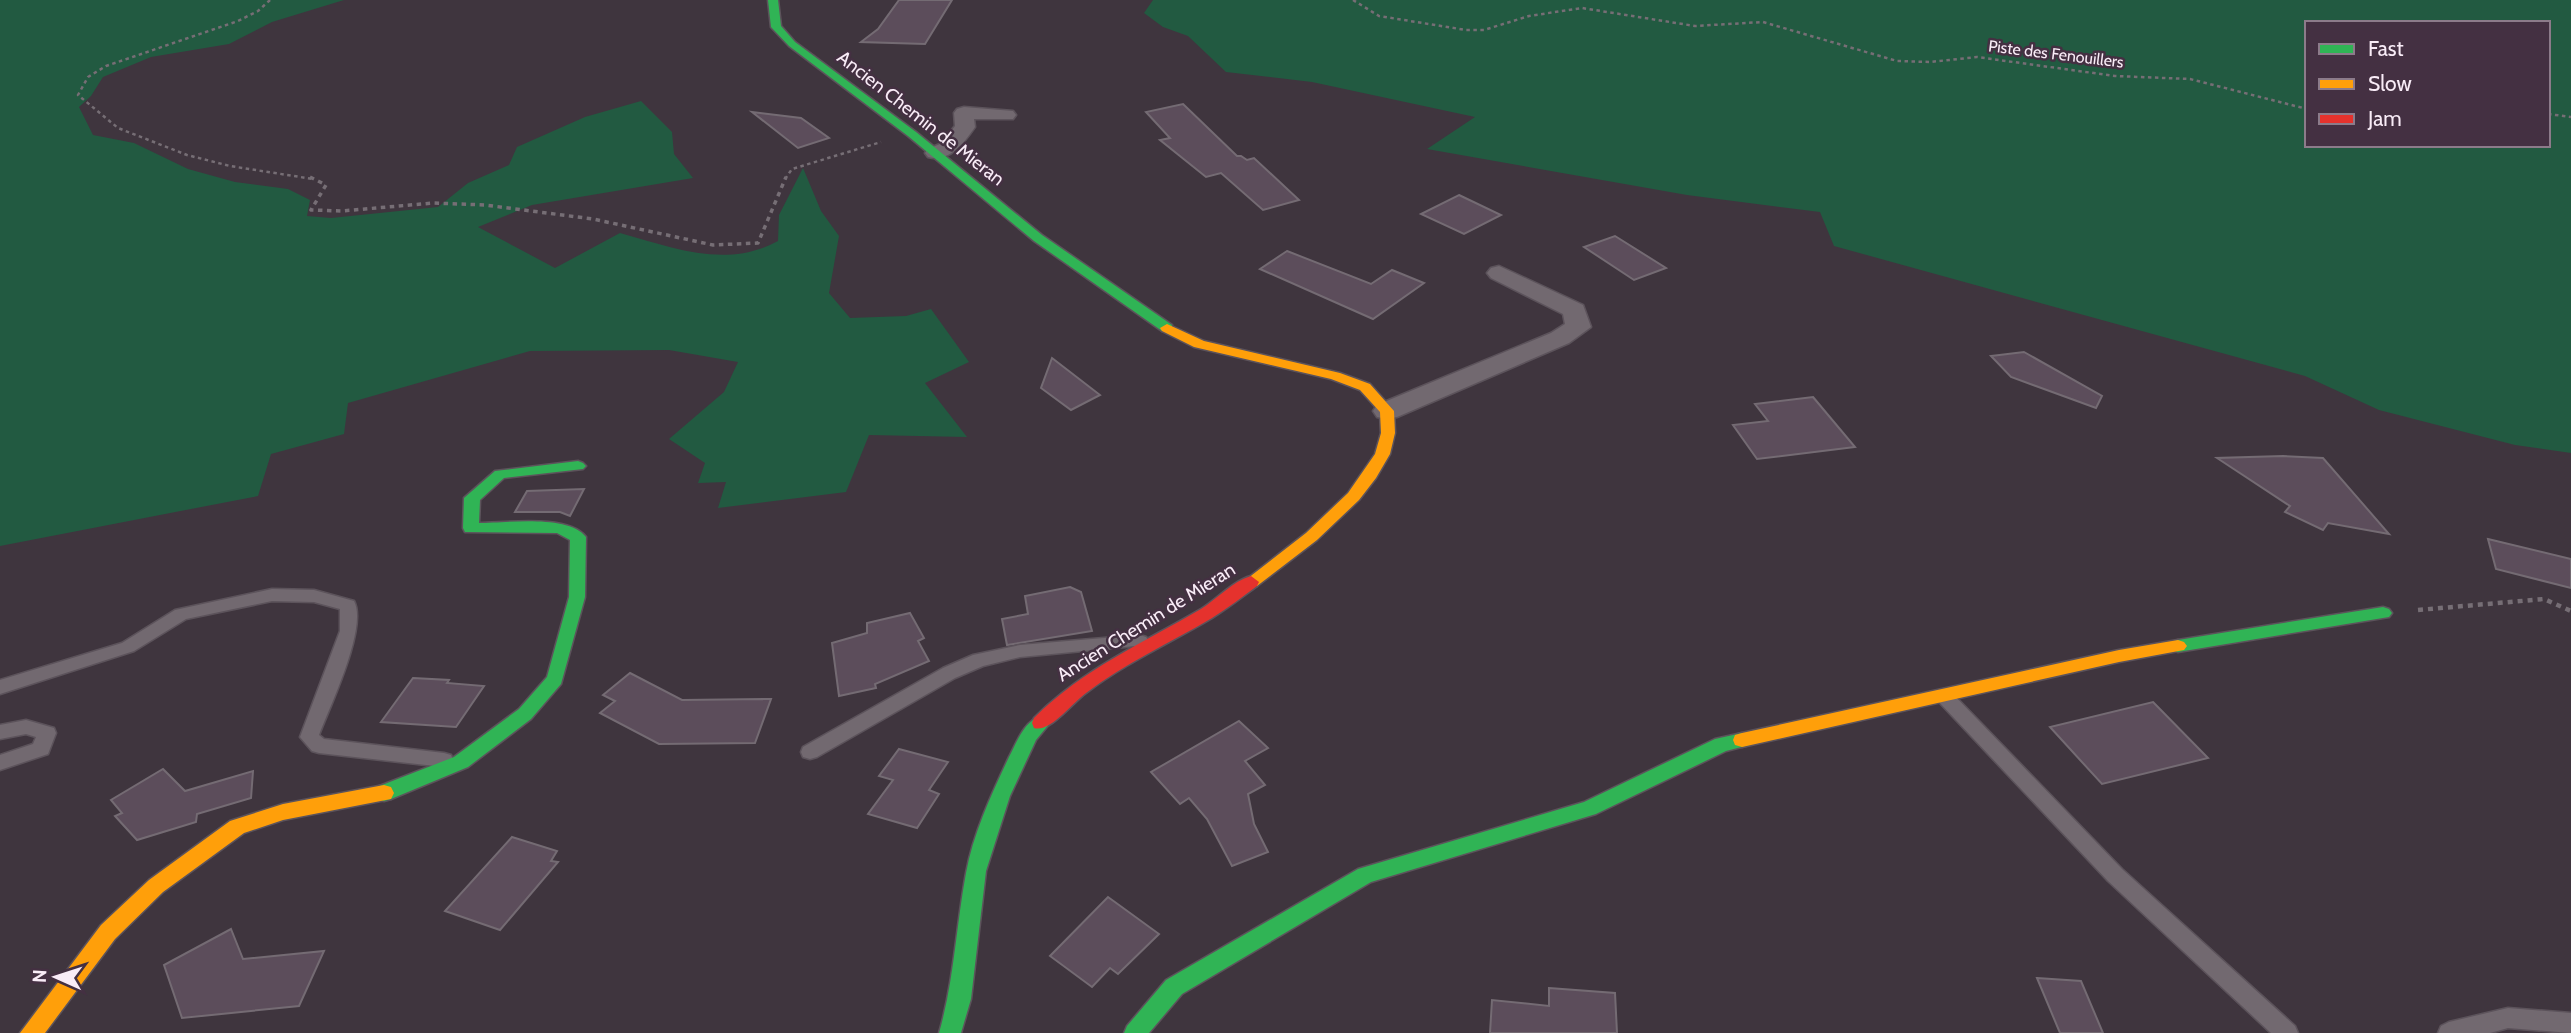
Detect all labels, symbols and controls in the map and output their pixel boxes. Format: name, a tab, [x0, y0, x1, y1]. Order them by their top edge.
legend	[2305, 21, 2550, 147]
street label: Piste des Fenouillers	[1987, 36, 2125, 72]
text: Fast	[2368, 36, 2404, 61]
street label: Ancien Chemin de Mieran	[833, 46, 1009, 190]
text: Slow	[2368, 71, 2412, 96]
text: Jam	[2367, 106, 2402, 131]
street label: Ancien Chemin de Mieran	[1053, 558, 1239, 686]
north arrow	[21, 942, 91, 1012]
text: N	[28, 969, 51, 983]

